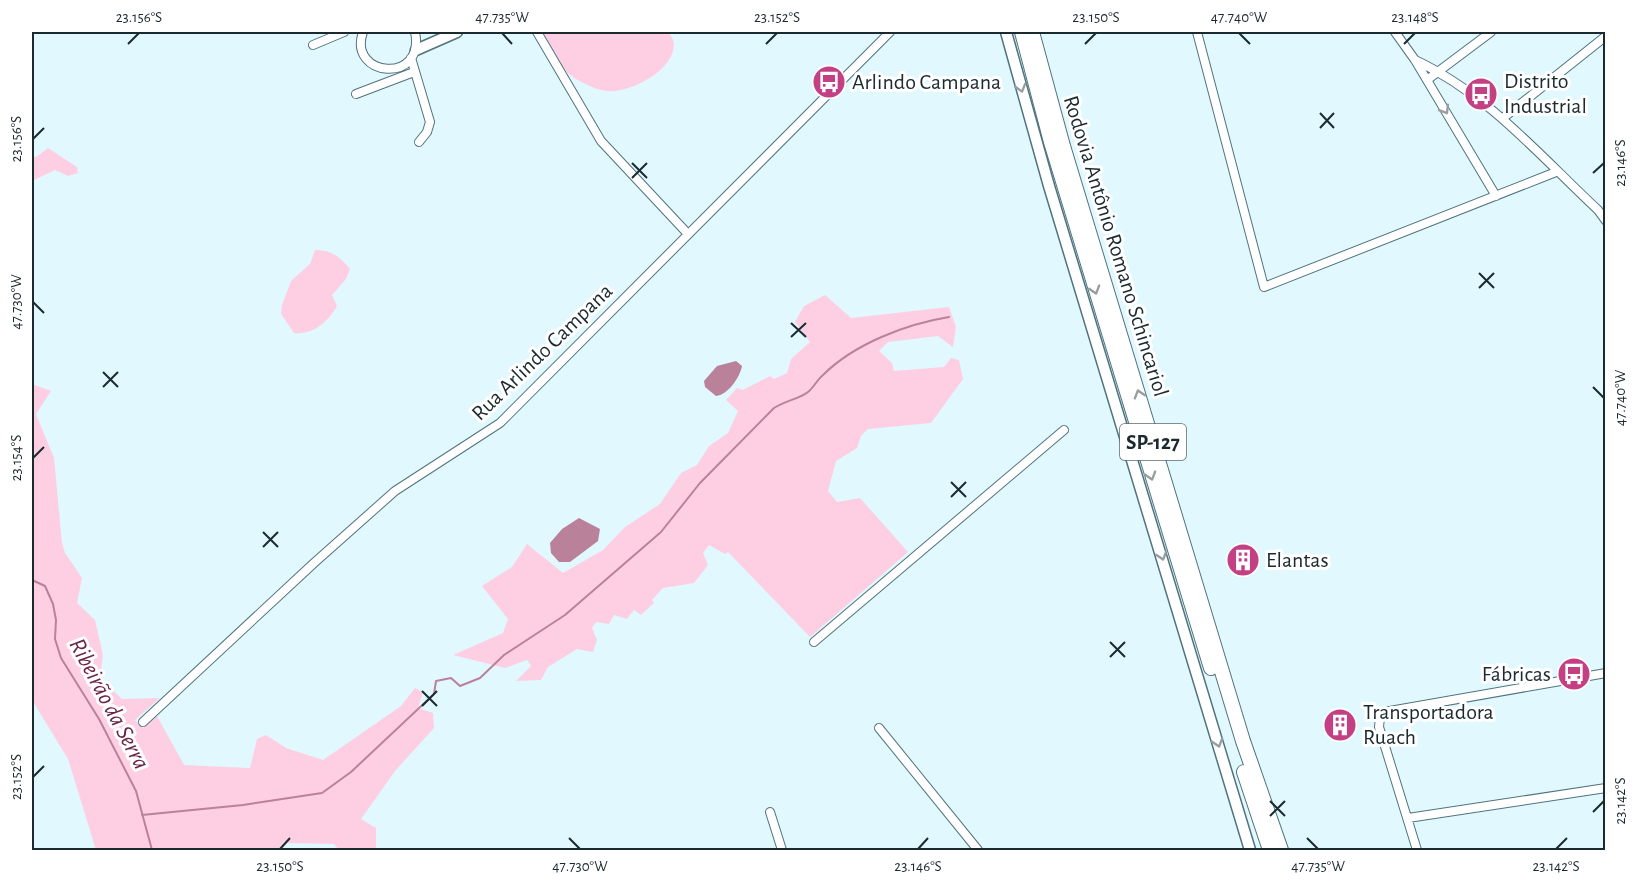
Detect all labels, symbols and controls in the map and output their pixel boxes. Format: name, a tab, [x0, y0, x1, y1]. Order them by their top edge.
text: 23.156°S	[116, 10, 162, 25]
text: 47.735°W	[475, 10, 529, 25]
text: 23.152°S	[754, 10, 800, 25]
text: 23.150°S	[1072, 10, 1120, 25]
text: 47.740°W	[1211, 10, 1268, 25]
text: 23.148°S	[1391, 10, 1439, 25]
bus stop icon: Arlindo Campana	[811, 64, 847, 100]
place label: Distrito Industrial	[1504, 70, 1587, 117]
place label: Arlindo Campana	[852, 71, 1001, 93]
bus stop icon: Distrito Industrial	[1463, 76, 1499, 112]
one-way arrow	[1014, 82, 1026, 93]
street label: Rodovia Antônio Romano Schincariol	[1060, 93, 1172, 399]
one-way arrow	[1438, 104, 1449, 114]
text: 23.156°S	[9, 116, 24, 162]
text: 23.146°S	[1613, 139, 1628, 187]
text: 47.730°W	[9, 274, 24, 330]
street label: Rua Arlindo Campana	[467, 279, 617, 425]
one-way arrow	[1088, 284, 1100, 295]
text: 47.740°W	[1613, 369, 1628, 426]
one-way arrow	[1134, 389, 1146, 400]
road number: SP-127	[1120, 424, 1186, 460]
text: 23.154°S	[9, 435, 24, 481]
one-way arrow	[1144, 470, 1157, 481]
building icon: Elantas	[1225, 542, 1261, 578]
place label: Elantas	[1266, 549, 1329, 571]
one-way arrow	[1155, 550, 1167, 561]
water label: Ribeirão da Serra	[64, 635, 154, 773]
bus stop icon: Fábricas	[1556, 656, 1592, 692]
place label: Fábricas	[1482, 663, 1551, 685]
place label: Transportadora Ruach	[1363, 701, 1494, 748]
building icon: Transportadora Ruach	[1322, 707, 1358, 743]
one-way arrow	[1211, 737, 1223, 748]
text: 23.152°S	[9, 754, 24, 800]
text: 23.142°S	[1613, 777, 1628, 825]
text: 23.150°S	[256, 859, 304, 874]
text: 47.730°W	[552, 859, 608, 874]
text: 23.146°S	[894, 859, 942, 874]
text: 47.735°W	[1291, 859, 1345, 874]
text: 23.142°S	[1532, 859, 1580, 874]

